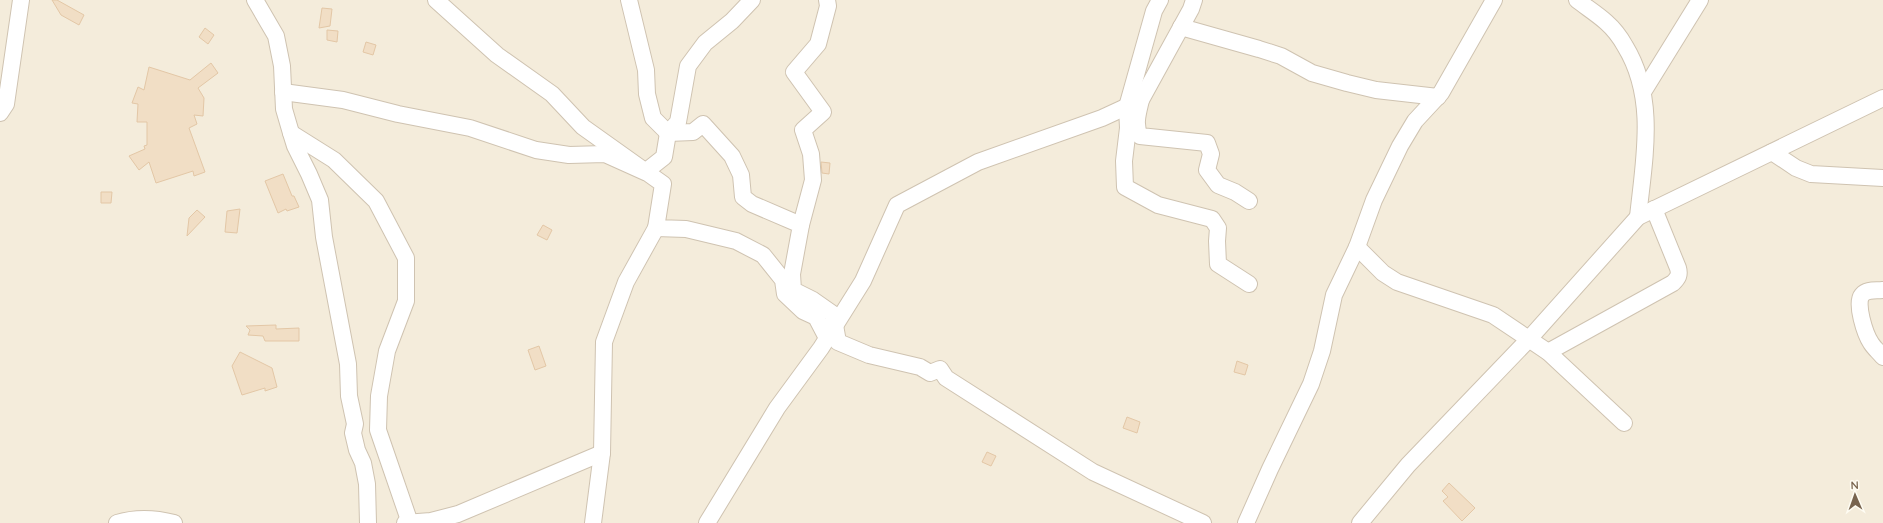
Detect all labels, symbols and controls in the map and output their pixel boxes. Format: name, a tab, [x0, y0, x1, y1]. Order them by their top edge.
north arrow	[1835, 475, 1875, 515]
text: N	[1850, 478, 1859, 492]

